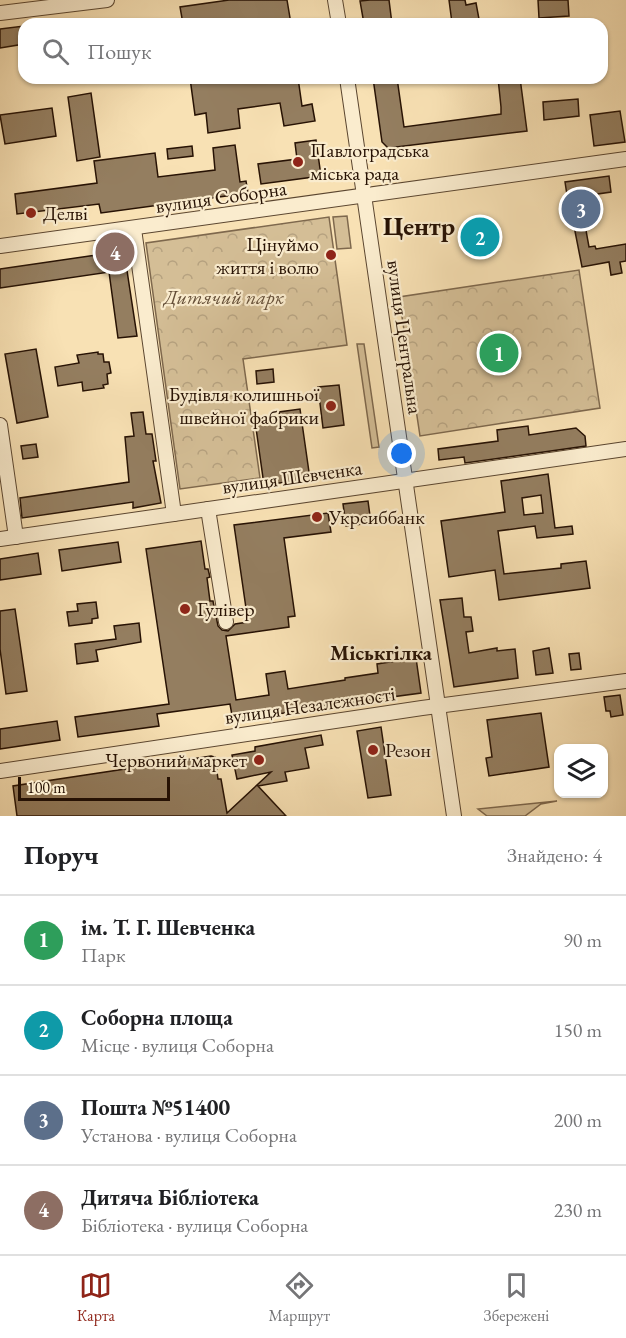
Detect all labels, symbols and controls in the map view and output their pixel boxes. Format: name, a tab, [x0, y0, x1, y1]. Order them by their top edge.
search box	[18, 18, 608, 84]
icon: search	[39, 35, 72, 68]
text: Пошук	[87, 37, 151, 66]
place label: Павлоградська міська рада	[310, 137, 429, 186]
marker: Павлоградська міська рада	[291, 155, 305, 169]
street label: вулиця Соборна	[154, 175, 288, 219]
pin: 3	[562, 186, 600, 232]
place label: Делві	[43, 200, 88, 226]
marker: Делві	[24, 206, 38, 220]
district label: Центр	[383, 209, 455, 243]
pin: 2	[460, 214, 500, 260]
pin: 4	[96, 230, 134, 274]
place label: Цінуймо життя і волю	[216, 231, 319, 280]
marker: Цінуймо життя і волю	[324, 248, 338, 262]
street label: вулиця Центральна	[381, 258, 429, 416]
park label: Дитячий парк	[162, 284, 285, 310]
pin: 1	[480, 330, 518, 376]
place label: Будівля колишньої швейної фабрики	[168, 381, 320, 430]
marker: Будівля колишньої швейної фабрики	[324, 399, 338, 413]
your location	[387, 439, 416, 468]
street label: вулиця Шевченка	[220, 454, 364, 500]
place label: Укрсиббанк	[328, 504, 425, 530]
marker: Укрсиббанк	[310, 510, 324, 524]
place label: Гулівер	[197, 596, 255, 622]
marker: Гулівер	[178, 602, 192, 616]
district label: Міськгілка	[330, 639, 433, 666]
street label: вулиця Незалежності	[223, 680, 397, 730]
place label: Резон	[385, 737, 431, 763]
marker: Резон	[366, 743, 380, 757]
map controls	[554, 744, 608, 798]
button: layers	[554, 744, 608, 798]
place label: Червоний маркет	[105, 747, 247, 773]
marker: Червоний маркет	[252, 753, 266, 767]
scale bar	[18, 774, 170, 802]
text: 100 m	[27, 777, 66, 798]
text: Поруч	[24, 838, 99, 872]
text: Знайдено: 4	[507, 842, 602, 868]
text: ім. Т. Г. Шевченка	[81, 913, 255, 942]
text: 1	[38, 927, 49, 953]
text: 90 m	[563, 927, 602, 953]
text: Парк	[81, 942, 125, 968]
text: Соборна площа	[81, 1003, 233, 1032]
text: 2	[38, 1017, 49, 1043]
text: 150 m	[554, 1017, 602, 1043]
text: Місце · вулиця Соборна	[81, 1032, 274, 1058]
text: Пошта №51400	[81, 1093, 230, 1122]
text: 3	[38, 1107, 49, 1133]
text: 200 m	[554, 1107, 602, 1133]
text: Установа · вулиця Соборна	[81, 1122, 297, 1148]
text: Дитяча Бiблiотека	[81, 1183, 259, 1212]
text: 4	[38, 1197, 49, 1223]
text: 230 m	[554, 1197, 602, 1223]
text: Бібліотека · вулиця Соборна	[81, 1212, 308, 1238]
tab: Карта	[77, 1269, 115, 1326]
tab: Маршрут	[269, 1269, 330, 1326]
tab: Збережені	[484, 1269, 549, 1326]

